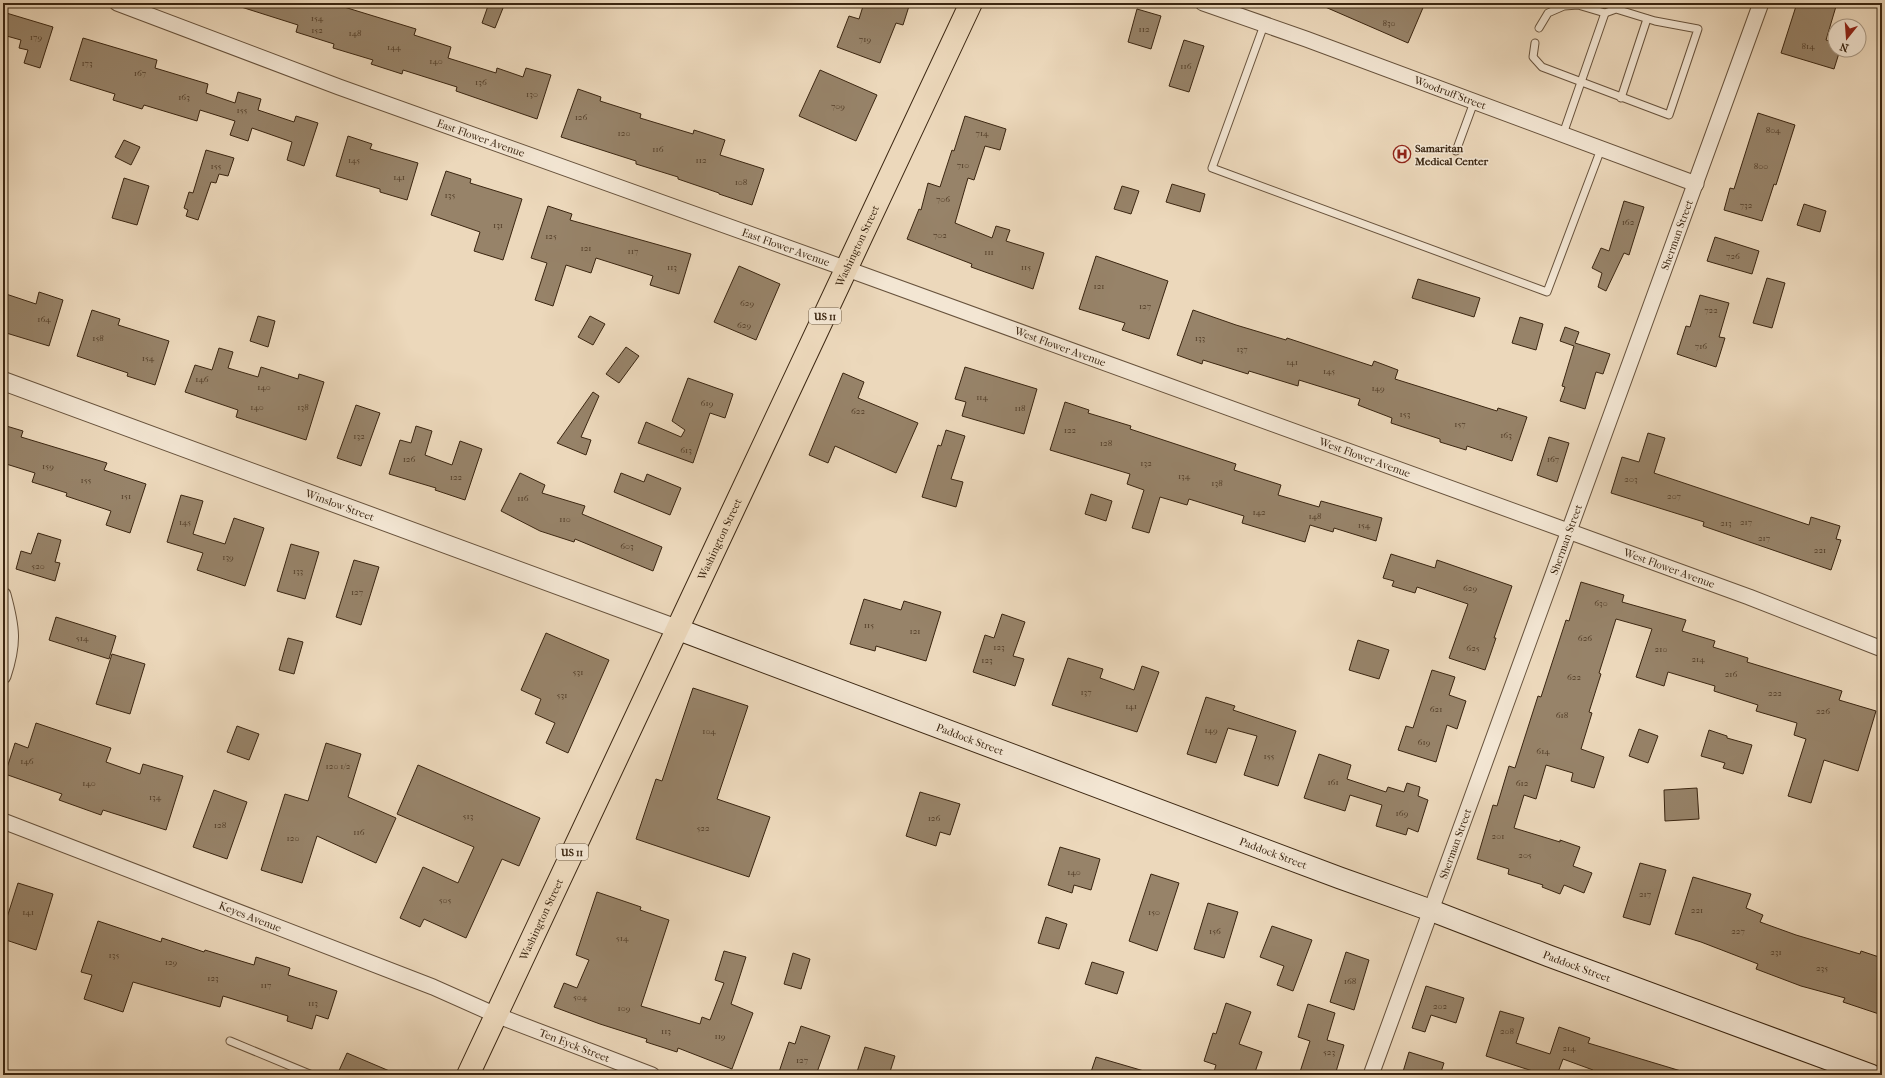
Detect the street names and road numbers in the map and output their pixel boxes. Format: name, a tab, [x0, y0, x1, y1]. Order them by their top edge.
street label: Woodruff Street	[1411, 73, 1488, 112]
street label: East Flower Avenue	[435, 117, 527, 160]
street label: Sherman Street	[1658, 198, 1696, 272]
street label: Washington Street	[832, 203, 882, 290]
street label: East Flower Avenue	[740, 226, 832, 269]
road number: US 11	[809, 308, 841, 324]
street label: West Flower Avenue	[1012, 324, 1108, 370]
street label: West Flower Avenue	[1316, 435, 1413, 480]
street label: Winslow Street	[303, 486, 376, 524]
street label: Washington Street	[695, 496, 745, 583]
street label: Sherman Street	[1548, 502, 1585, 577]
street label: West Flower Avenue	[1621, 546, 1717, 591]
street label: Paddock Street	[934, 721, 1006, 758]
street label: Sherman Street	[1437, 807, 1474, 881]
street label: Paddock Street	[1238, 835, 1309, 872]
road number: US 11	[556, 844, 588, 860]
street label: Washington Street	[516, 877, 566, 963]
street label: Keyes Avenue	[217, 899, 284, 935]
street label: Paddock Street	[1541, 948, 1612, 985]
street label: Ten Eyck Street	[537, 1026, 612, 1065]

